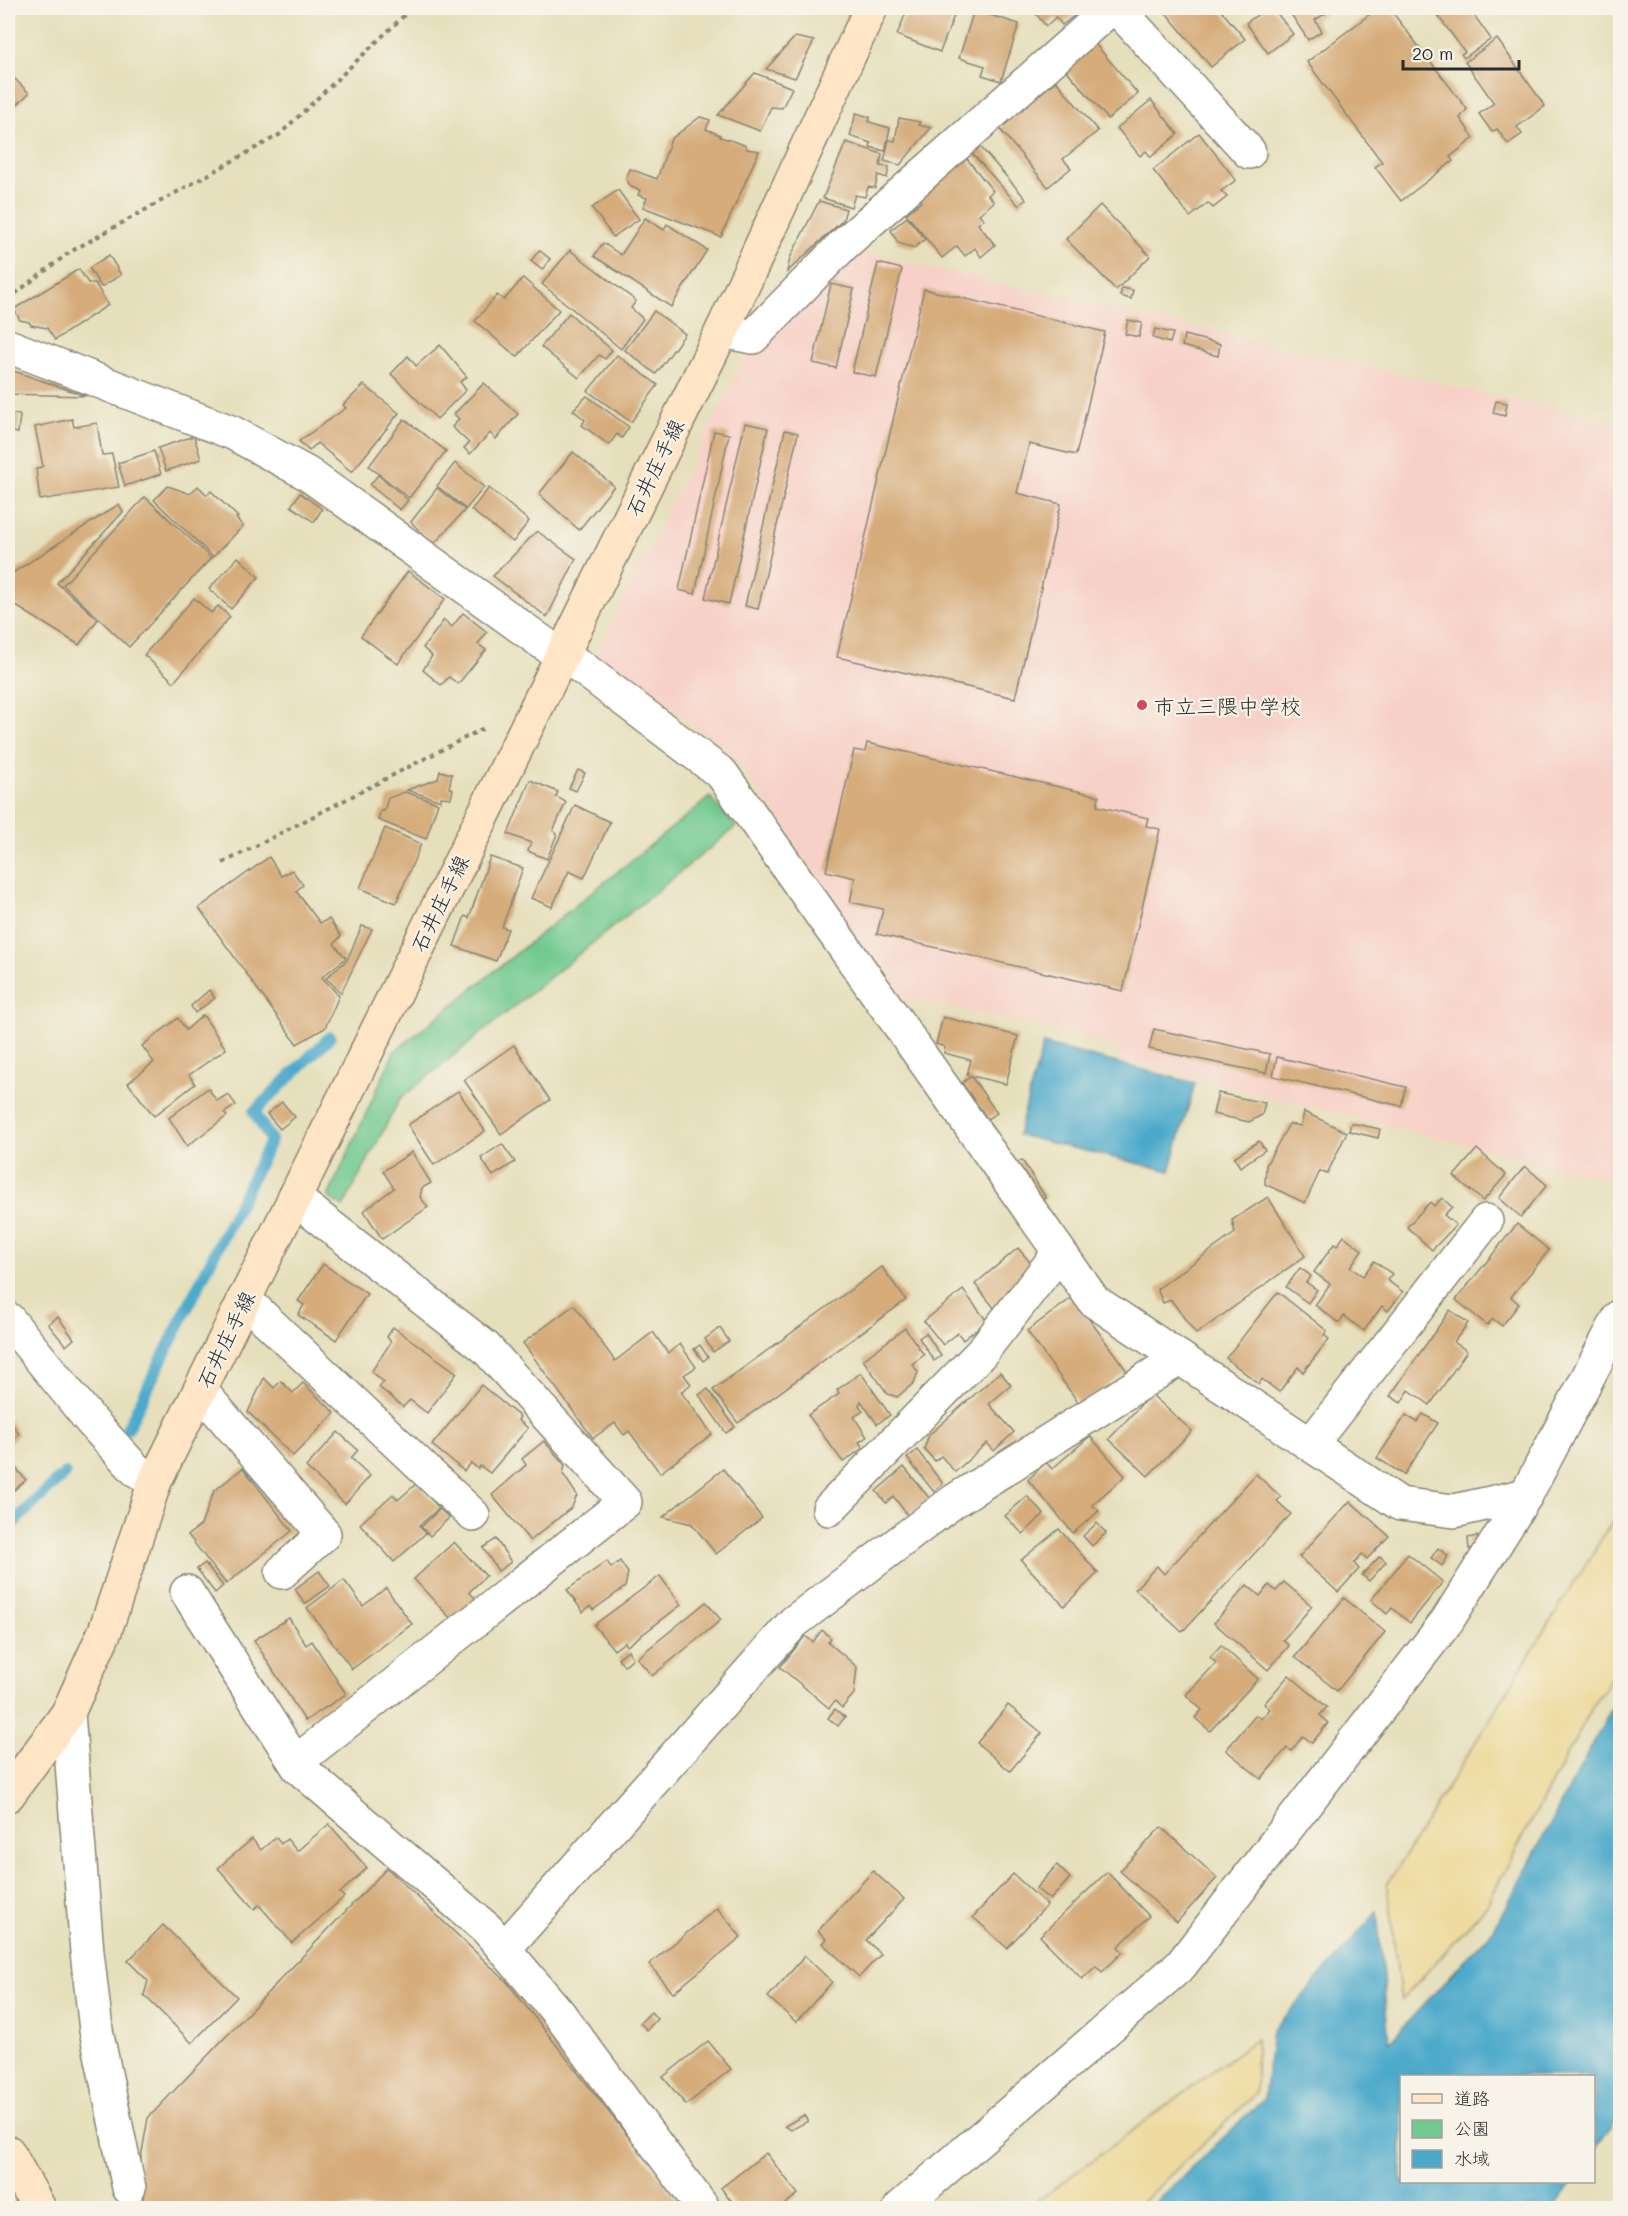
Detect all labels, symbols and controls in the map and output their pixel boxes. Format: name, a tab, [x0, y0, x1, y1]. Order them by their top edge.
scale bar	[1403, 33, 1518, 71]
text: 20 m	[1412, 41, 1453, 65]
street label: 石井庄手線	[619, 414, 689, 520]
place label: 市立三隈中学校	[1154, 692, 1301, 719]
marker: 市立三隈中学校	[1135, 698, 1149, 712]
street label: 石井庄手線	[404, 850, 474, 956]
street label: 石井庄手線	[190, 1286, 260, 1392]
legend	[1400, 2075, 1595, 2183]
text: 道路	[1454, 2086, 1490, 2110]
text: 公園	[1454, 2116, 1490, 2140]
text: 水域	[1454, 2146, 1490, 2170]

